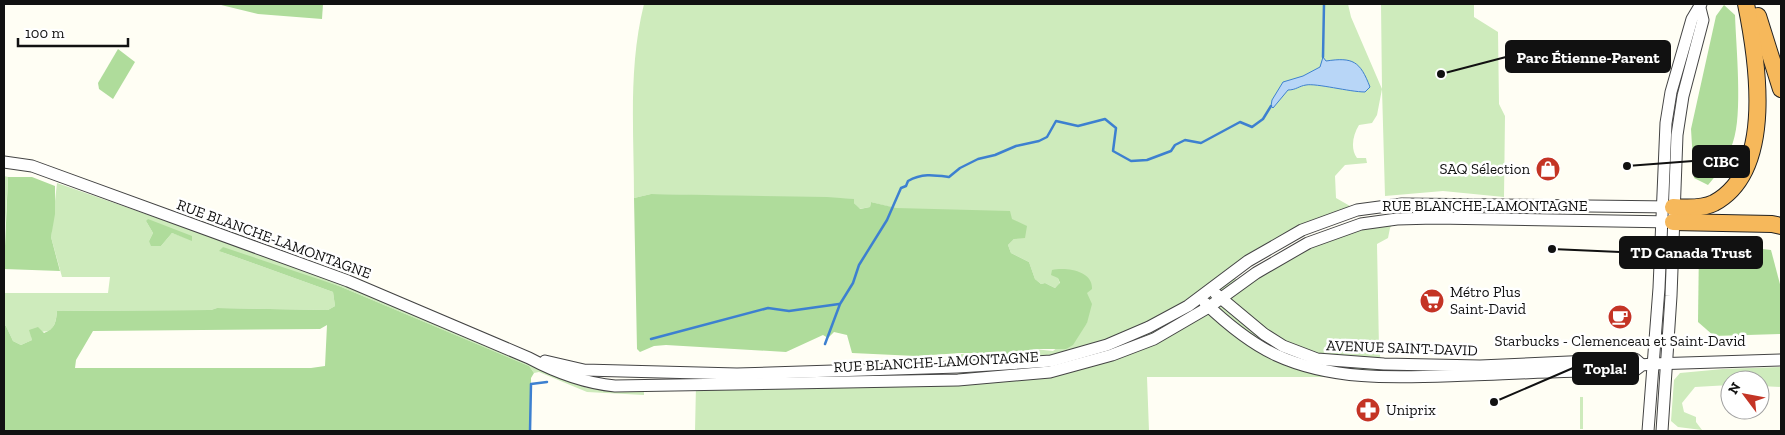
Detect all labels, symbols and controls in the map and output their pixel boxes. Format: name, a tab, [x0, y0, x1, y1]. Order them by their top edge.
scale bar	[18, 15, 128, 47]
text: 100 m	[25, 24, 64, 42]
callout: Parc Étienne-Parent	[1506, 41, 1670, 72]
text: Parc Étienne-Parent	[1516, 48, 1660, 67]
callout: CIBC	[1693, 146, 1749, 177]
text: CIBC	[1703, 152, 1739, 171]
shop icon: SAQ Sélection	[1535, 156, 1561, 182]
place label: SAQ Sélection	[1439, 160, 1530, 178]
street label: RUE BLANCHE-LAMONTAGNE	[174, 195, 374, 283]
street label: RUE BLANCHE-LAMONTAGNE	[1382, 197, 1588, 215]
callout: TD Canada Trust	[1620, 237, 1762, 268]
text: TD Canada Trust	[1630, 243, 1752, 262]
place label: Métro Plus Saint-David	[1450, 283, 1527, 318]
supermarket icon: Métro Plus Saint-David	[1419, 288, 1445, 314]
cafe icon: Starbucks - Clemenceau et Saint-David	[1607, 304, 1633, 330]
place label: Starbucks - Clemenceau et Saint-David	[1494, 332, 1746, 350]
street label: AVENUE SAINT-DAVID	[1326, 336, 1478, 360]
street label: RUE BLANCHE-LAMONTAGNE	[833, 348, 1039, 376]
callout: Topla!	[1573, 353, 1638, 384]
text: Topla!	[1583, 359, 1627, 378]
north arrow	[1720, 370, 1770, 420]
text: N	[1724, 379, 1745, 397]
pharmacy icon: Uniprix	[1355, 397, 1381, 423]
place label: Uniprix	[1386, 401, 1436, 419]

